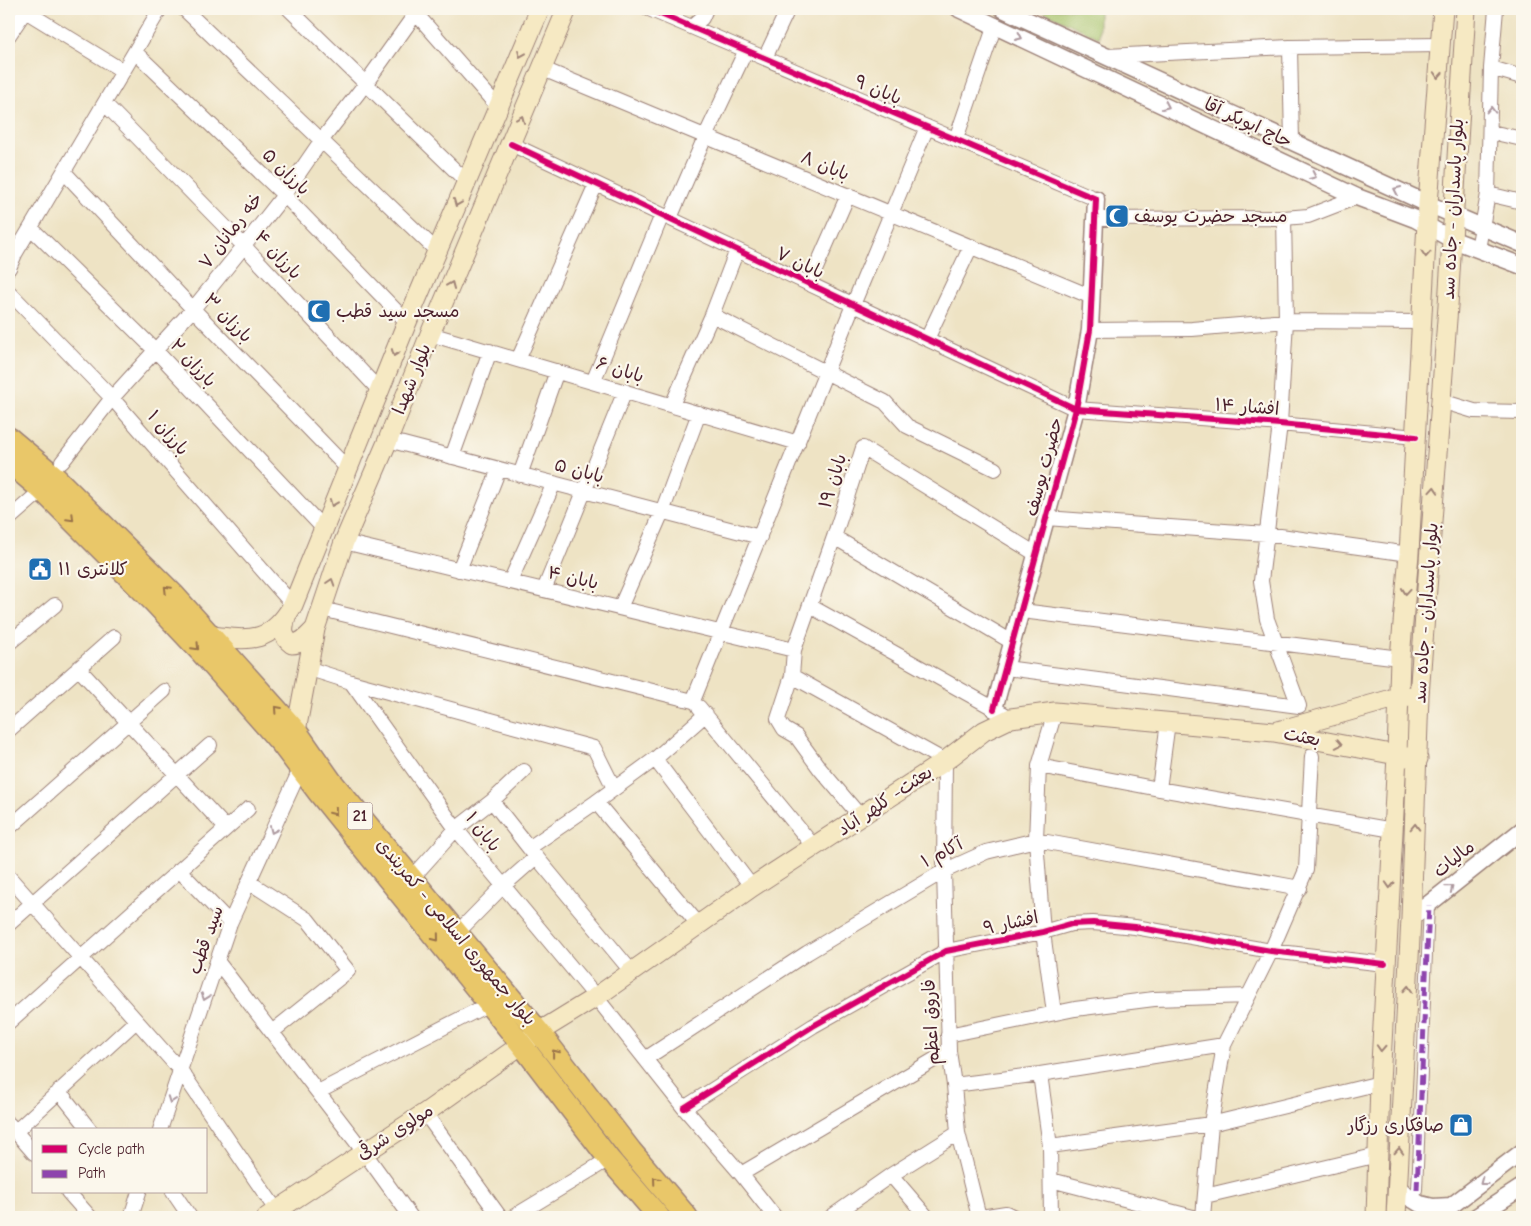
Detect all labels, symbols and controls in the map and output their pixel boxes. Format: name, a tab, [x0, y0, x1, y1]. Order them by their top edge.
one-way arrow	[1014, 30, 1023, 41]
one-way arrow	[517, 49, 528, 58]
street label: بابان ۹	[851, 71, 905, 109]
one-way arrow	[1433, 71, 1444, 79]
street label: حاج ابوبکر آقا	[1200, 94, 1295, 153]
one-way arrow	[1161, 100, 1170, 110]
one-way arrow	[1486, 106, 1496, 114]
one-way arrow	[515, 115, 526, 124]
street label: بلوار پاسداران - جاده سد	[1438, 118, 1469, 300]
street label: بارزان ۵	[258, 144, 314, 200]
street label: بابان ۸	[798, 147, 852, 185]
one-way arrow	[1308, 169, 1317, 180]
one-way arrow	[1393, 186, 1402, 197]
street label: خه رمانان ۷	[195, 189, 267, 273]
one-way arrow	[453, 198, 464, 207]
mosque icon: مسجد حضرت یوسف	[1104, 203, 1130, 229]
place label: مسجد حضرت یوسف	[1134, 206, 1288, 227]
street label: بارزان ۴	[250, 226, 306, 284]
street label: بابان ۷	[773, 243, 827, 283]
one-way arrow	[1420, 251, 1431, 259]
one-way arrow	[445, 281, 455, 290]
street label: بارزان ۳	[199, 289, 257, 347]
mosque icon: مسجد سید قطب	[306, 298, 332, 324]
place label: مسجد سید قطب	[336, 301, 460, 322]
street label: بارزان ۲	[166, 335, 220, 391]
street label: بلوار شهدا	[388, 341, 436, 417]
one-way arrow	[391, 348, 401, 357]
street label: بابان ۶	[594, 353, 646, 387]
street label: افشار ۱۴	[1214, 394, 1280, 420]
street label: بارزان ۱	[143, 406, 193, 460]
street label: حضرت یوسف	[1021, 415, 1067, 519]
street label: بابان ۱۹	[815, 451, 851, 511]
street label: بابان ۵	[552, 454, 606, 488]
one-way arrow	[1429, 485, 1440, 493]
one-way arrow	[329, 498, 339, 507]
one-way arrow	[65, 512, 74, 521]
street label: بلوار پاسداران - جاده سد	[1409, 522, 1444, 704]
public building icon: کلانتری ۱۱	[27, 556, 53, 582]
place label: کلانتری ۱۱	[58, 559, 128, 580]
street label: بابان ۴	[546, 562, 600, 594]
one-way arrow	[325, 578, 335, 586]
one-way arrow	[164, 586, 173, 595]
one-way arrow	[1400, 588, 1411, 596]
one-way arrow	[190, 641, 199, 650]
one-way arrow	[273, 705, 282, 714]
street label: بعثت	[1282, 723, 1322, 751]
one-way arrow	[1335, 739, 1344, 749]
street label: بعثت- کلهر آباد	[833, 761, 937, 841]
road number: 21	[348, 802, 372, 829]
one-way arrow	[329, 806, 337, 815]
street label: بابان ۱	[461, 808, 505, 856]
one-way arrow	[1410, 822, 1421, 830]
one-way arrow	[269, 825, 279, 834]
street label: آکام ۱	[918, 833, 969, 875]
street label: بلوار جمهوری اسلامی - کمربندی	[371, 834, 540, 1030]
street label: مالیات	[1429, 836, 1479, 882]
one-way arrow	[1385, 882, 1396, 890]
one-way arrow	[1444, 885, 1453, 894]
street label: سید قطب	[184, 903, 228, 977]
street label: افشار ۹	[982, 907, 1040, 939]
one-way arrow	[431, 932, 439, 941]
street label: فاروق اعظم	[918, 978, 947, 1065]
one-way arrow	[1402, 985, 1413, 993]
one-way arrow	[201, 992, 211, 1000]
one-way arrow	[1376, 1044, 1387, 1052]
one-way arrow	[552, 1049, 561, 1058]
one-way arrow	[167, 1096, 177, 1104]
street label: مولوی شرقی	[352, 1098, 437, 1164]
shop icon: صافکاری رزگار	[1448, 1112, 1474, 1138]
place label: صافکاری رزگار	[1346, 1115, 1444, 1136]
legend	[32, 1128, 208, 1194]
text: Cycle path	[78, 1140, 145, 1158]
one-way arrow	[1393, 1147, 1404, 1155]
text: Path	[78, 1164, 106, 1182]
one-way arrow	[1480, 1176, 1489, 1184]
one-way arrow	[653, 1177, 661, 1186]

